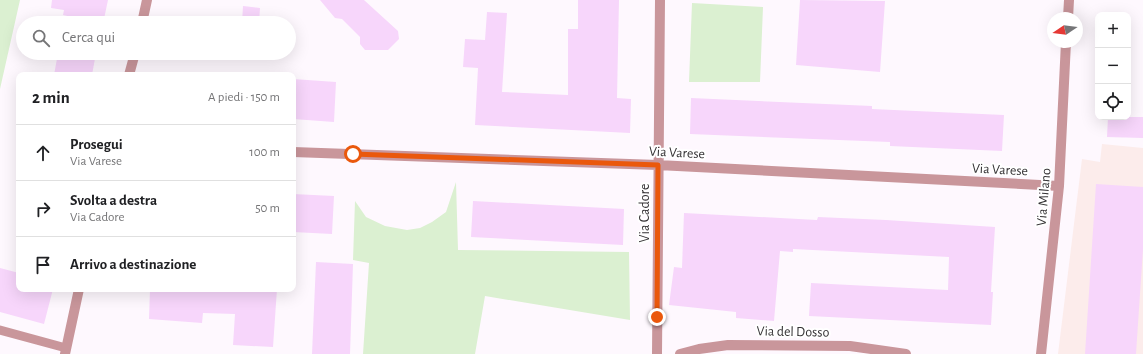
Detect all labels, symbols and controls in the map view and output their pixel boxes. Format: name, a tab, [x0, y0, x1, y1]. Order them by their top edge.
north arrow	[1047, 12, 1083, 48]
map controls	[1095, 12, 1131, 120]
button: +	[1095, 12, 1131, 48]
search box	[16, 16, 296, 60]
icon: search	[30, 27, 52, 49]
text: Cerca qui	[62, 30, 115, 45]
button: −	[1095, 48, 1131, 84]
button: locate	[1095, 84, 1131, 120]
text: 2 min	[32, 89, 70, 106]
text: A piedi · 150 m	[208, 91, 280, 104]
text: Prosegui	[70, 137, 123, 152]
icon: ahead	[32, 142, 54, 164]
route start	[344, 145, 362, 163]
street label: Via Varese	[649, 145, 705, 161]
text: 100 m	[249, 146, 280, 159]
text: Via Varese	[70, 155, 122, 168]
street label: Via Varese	[972, 162, 1028, 178]
street label: Via Milano	[1034, 167, 1054, 227]
street label: Via Cadore	[638, 184, 652, 242]
text: Svolta a destra	[70, 193, 157, 208]
icon: right	[32, 198, 54, 220]
text: 50 m	[255, 202, 280, 215]
text: Via Cadore	[70, 211, 125, 224]
icon: arrive	[32, 254, 54, 276]
text: Arrivo a destinazione	[70, 257, 196, 272]
route end	[648, 308, 666, 326]
street label: Via del Dosso	[757, 324, 830, 340]

